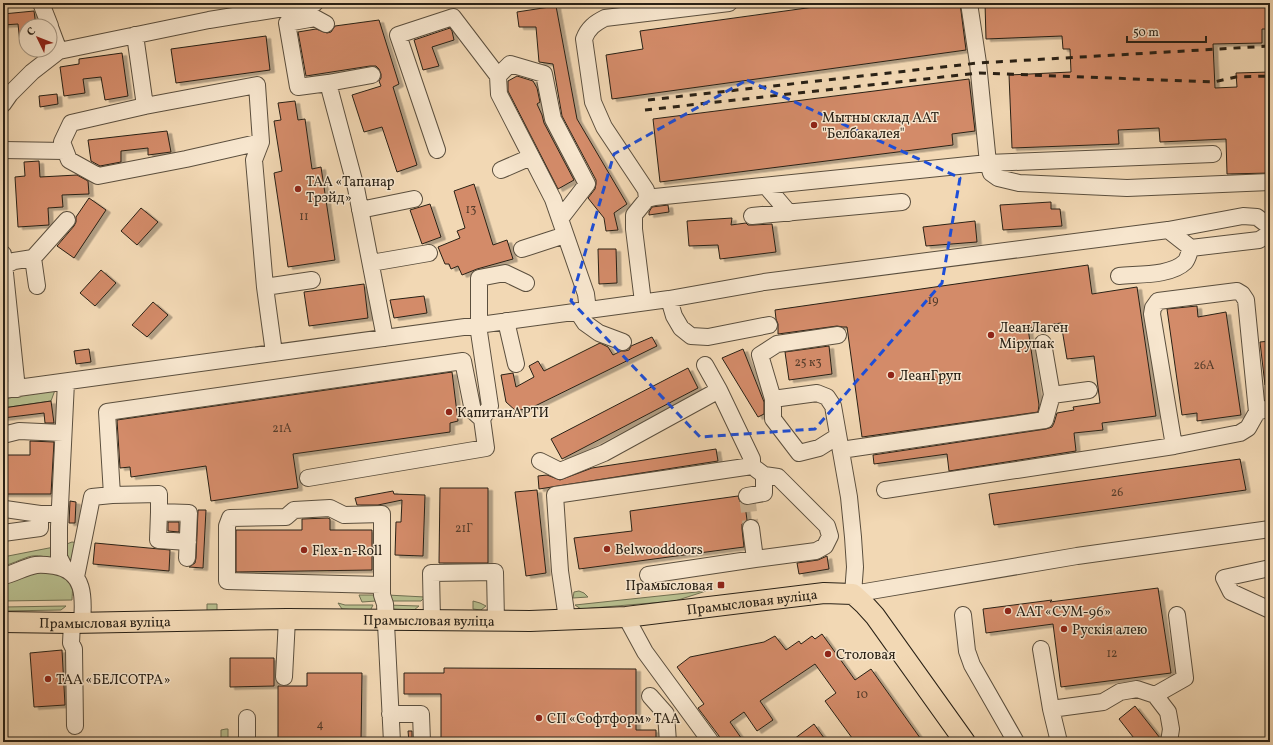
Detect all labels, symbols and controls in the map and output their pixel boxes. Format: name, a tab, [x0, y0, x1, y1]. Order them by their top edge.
north arrow	[18, 18, 58, 58]
scale bar	[1127, 18, 1206, 44]
text: С	[24, 24, 40, 40]
text: 50 m	[1133, 25, 1159, 41]
place label: Мытны склад ААТ "Белбакалея"	[822, 109, 939, 144]
marker: Мытны склад ААТ "Белбакалея"	[809, 120, 819, 130]
place label: ТАА «Тапанар Трэйд»	[306, 173, 395, 208]
marker: ТАА «Тапанар Трэйд»	[293, 184, 303, 194]
house number: 13	[466, 202, 476, 218]
house number: 11	[299, 209, 309, 225]
house number: 19	[928, 293, 938, 309]
place label: ЛеанЛаген Мірупак	[999, 319, 1069, 354]
marker: ЛеанЛаген Мірупак	[986, 330, 996, 340]
house number: 25 к3	[794, 355, 822, 371]
house number: 26А	[1194, 358, 1215, 374]
place label: ЛеанГруп	[899, 367, 962, 386]
marker: ЛеанГруп	[886, 370, 896, 380]
place label: КапитанАРТИ	[457, 404, 549, 423]
marker: КапитанАРТИ	[444, 407, 454, 417]
house number: 21А	[272, 421, 292, 437]
house number: 26	[1111, 485, 1123, 501]
house number: 21Г	[455, 521, 473, 537]
place label: Belwooddoors	[615, 541, 703, 560]
place label: Flex-n-Roll	[312, 542, 382, 561]
marker: Belwooddoors	[602, 544, 612, 554]
marker: Flex-n-Roll	[299, 545, 309, 555]
place label: Прамысловая	[625, 577, 713, 596]
marker: Прамысловая	[716, 580, 726, 590]
street label: Прамысловая вуліца	[686, 586, 819, 621]
place label: ААТ «СУМ-96»	[1016, 603, 1111, 622]
marker: ААТ «СУМ-96»	[1003, 606, 1013, 616]
street label: Прамысловая вуліца	[363, 612, 495, 632]
street label: Прамысловая вуліца	[39, 613, 171, 634]
place label: Рускія алею	[1072, 621, 1148, 640]
marker: Рускія алею	[1059, 624, 1069, 634]
place label: Столовая	[836, 646, 896, 665]
house number: 12	[1106, 646, 1118, 662]
marker: Столовая	[823, 649, 833, 659]
place label: ТАА «БЕЛСОТРА»	[56, 671, 170, 690]
marker: ТАА «БЕЛСОТРА»	[43, 674, 53, 684]
house number: 10	[856, 687, 868, 703]
place label: СП «Софтформ» ТАА	[547, 710, 681, 729]
marker: СП «Софтформ» ТАА	[534, 713, 544, 723]
house number: 4	[316, 717, 324, 733]

